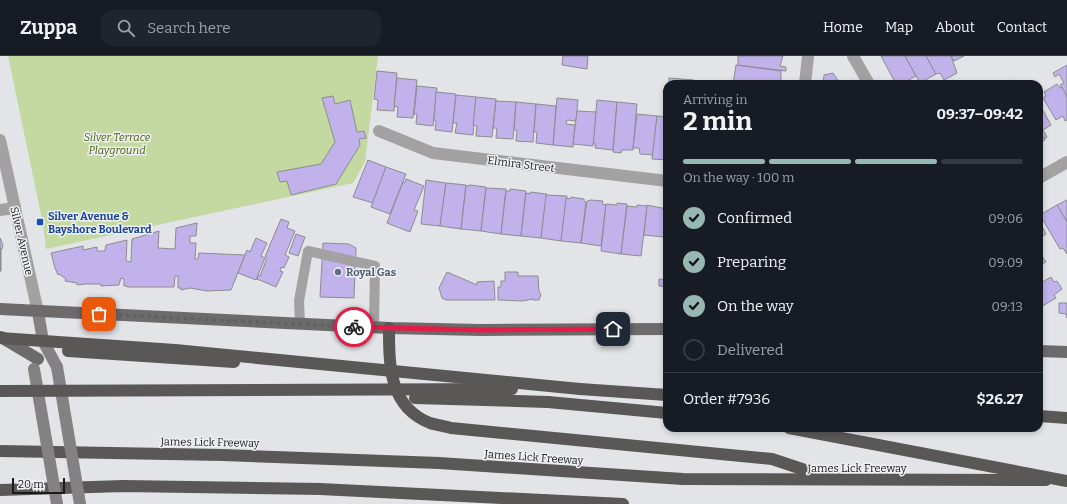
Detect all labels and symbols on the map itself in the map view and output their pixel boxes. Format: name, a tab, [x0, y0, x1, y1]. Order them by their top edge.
park label: Silver Terrace Playground	[84, 131, 151, 157]
street label: Elmira Street	[487, 154, 555, 175]
street label: Silver Avenue	[7, 206, 36, 277]
place label: Silver Avenue & Bayshore Boulevard	[48, 210, 152, 236]
marker: Silver Avenue & Bayshore Boulevard	[35, 217, 45, 227]
place label: Royal Gas	[346, 266, 397, 279]
marker: Royal Gas	[333, 267, 343, 277]
pin	[82, 297, 116, 331]
courier	[334, 307, 374, 347]
pin	[596, 312, 630, 346]
street label: James Lick Freeway	[159, 435, 260, 450]
street label: James Lick Freeway	[483, 447, 584, 467]
street label: James Lick Freeway	[807, 462, 907, 475]
scale bar	[12, 476, 65, 495]

